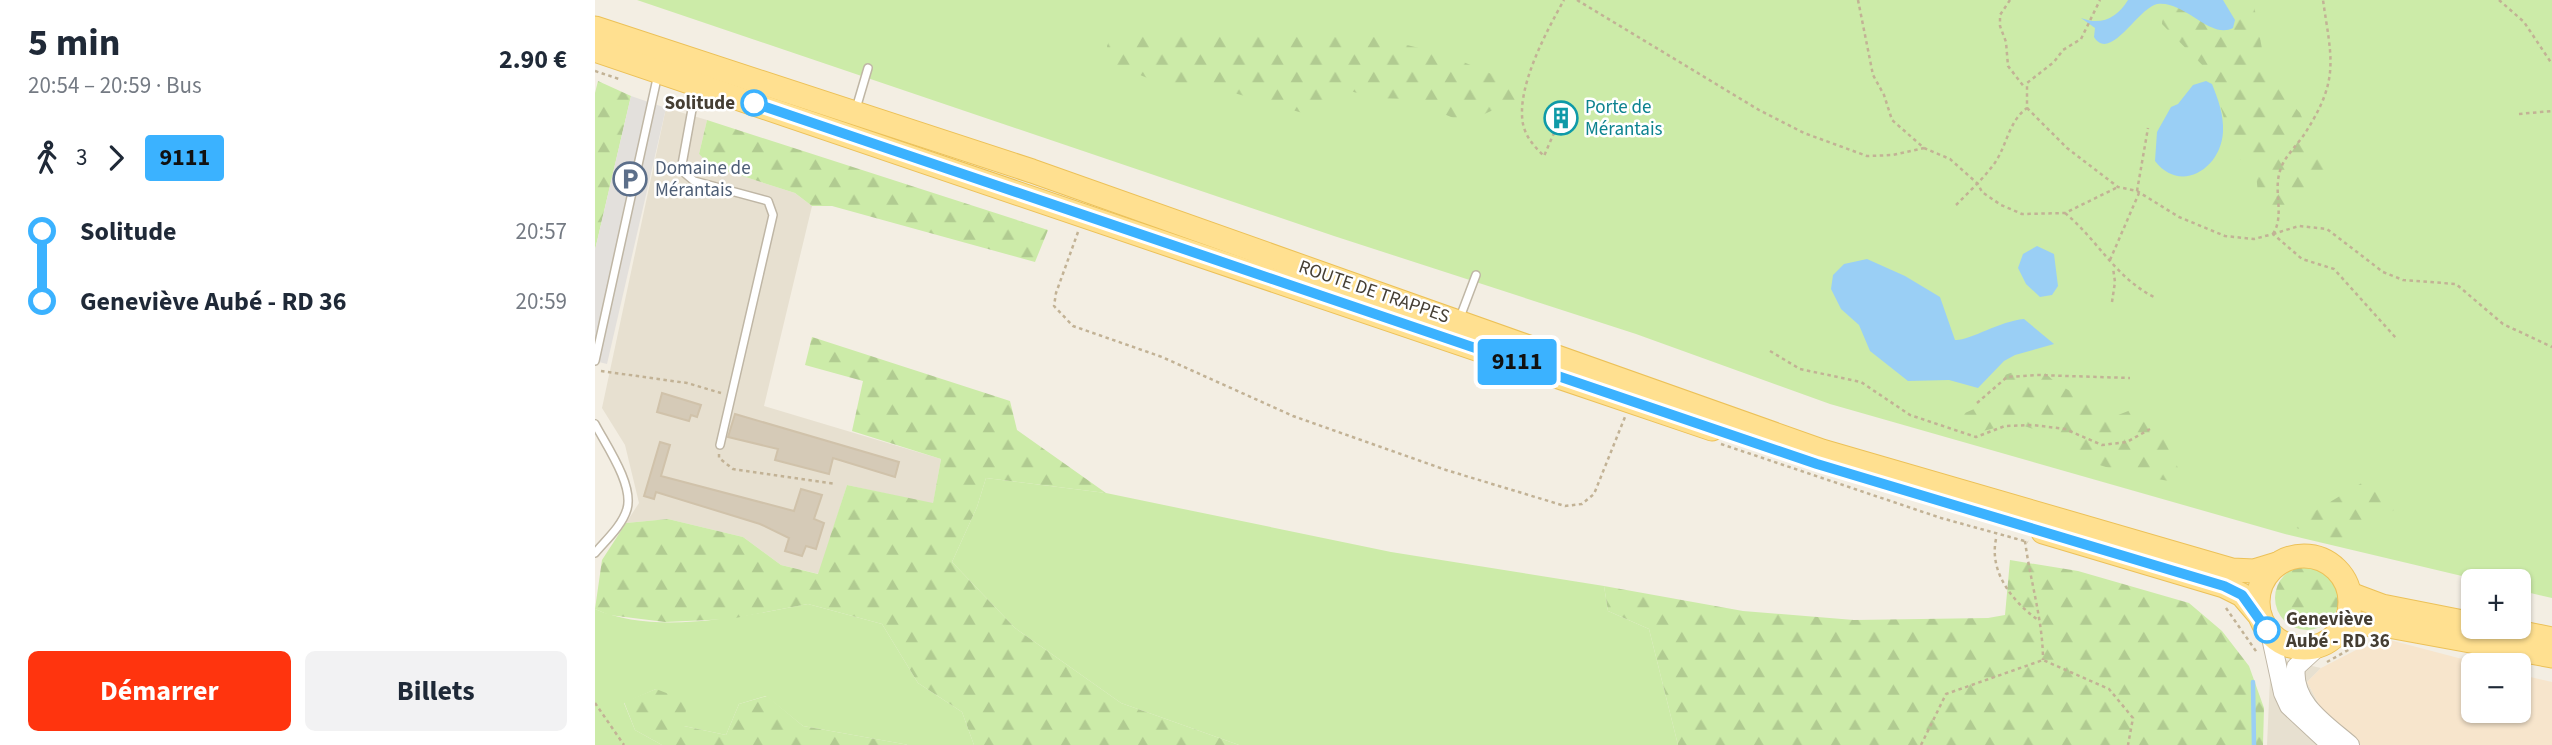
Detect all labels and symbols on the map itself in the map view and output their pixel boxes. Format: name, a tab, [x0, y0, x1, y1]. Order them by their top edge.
place label: Solitude	[664, 90, 735, 117]
marker: Solitude	[741, 90, 767, 116]
place label: Porte de Mérantais	[1585, 94, 1663, 143]
building icon: Porte de Mérantais	[1542, 99, 1580, 137]
place label: Domaine de Mérantais	[655, 155, 751, 204]
parking icon: Domaine de Mérantais	[611, 160, 649, 198]
street label: ROUTE DE TRAPPES	[1295, 254, 1453, 330]
line badge: 9111	[1468, 339, 1566, 385]
place label: Geneviève Aubé - RD 36	[2285, 606, 2390, 655]
marker: Geneviève Aubé - RD 36	[2254, 617, 2280, 643]

